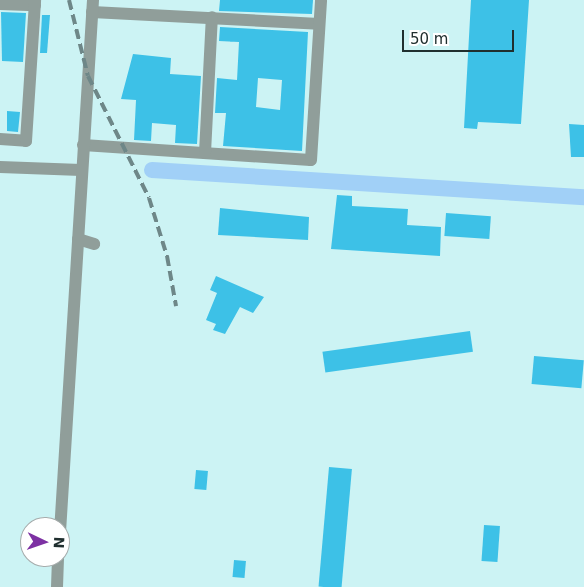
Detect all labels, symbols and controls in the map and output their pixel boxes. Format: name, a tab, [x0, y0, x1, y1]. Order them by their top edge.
scale bar	[404, 20, 516, 52]
text: 50 m	[410, 30, 448, 48]
north arrow	[20, 517, 70, 567]
text: N	[51, 536, 67, 549]

